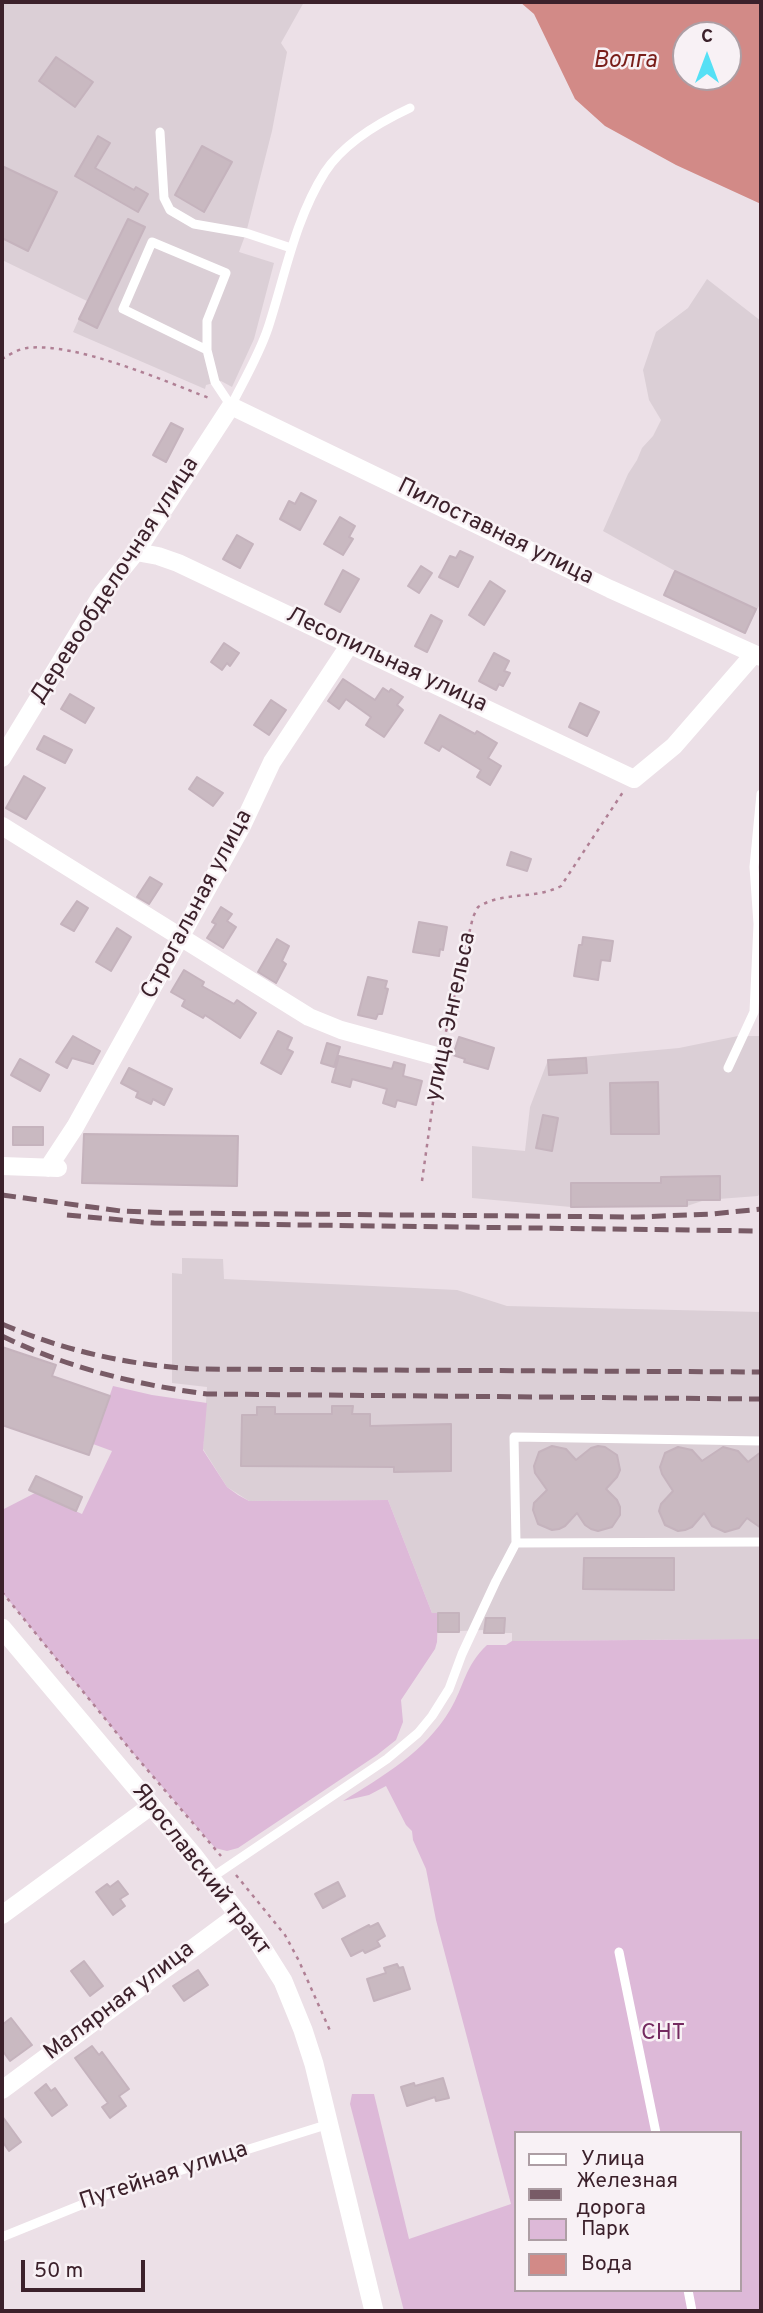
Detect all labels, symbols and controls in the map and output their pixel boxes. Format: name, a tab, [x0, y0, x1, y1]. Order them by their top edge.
north arrow	[672, 21, 742, 91]
text: С	[701, 25, 713, 49]
water label: Волга	[593, 48, 657, 76]
street label: Деревообделочная улица	[26, 453, 206, 709]
street label: Пилоставная улица	[393, 474, 597, 592]
street label: Лесопильная улица	[281, 602, 491, 720]
street label: Строгальная улица	[136, 806, 260, 1004]
street label: улица Энгельса	[421, 930, 483, 1104]
street label: Ярославский тракт	[124, 1779, 276, 1961]
street label: Малярная улица	[40, 1937, 200, 2067]
park label: СНТ	[641, 2020, 685, 2048]
legend	[514, 2131, 742, 2292]
street label: Путейная улица	[76, 2137, 252, 2217]
text: Улица	[581, 2146, 645, 2173]
text: Железная дорога	[576, 2168, 678, 2222]
text: Парк	[581, 2216, 630, 2243]
scale bar	[24, 2246, 149, 2290]
text: Вода	[581, 2251, 632, 2278]
text: 50 m	[34, 2258, 83, 2285]

